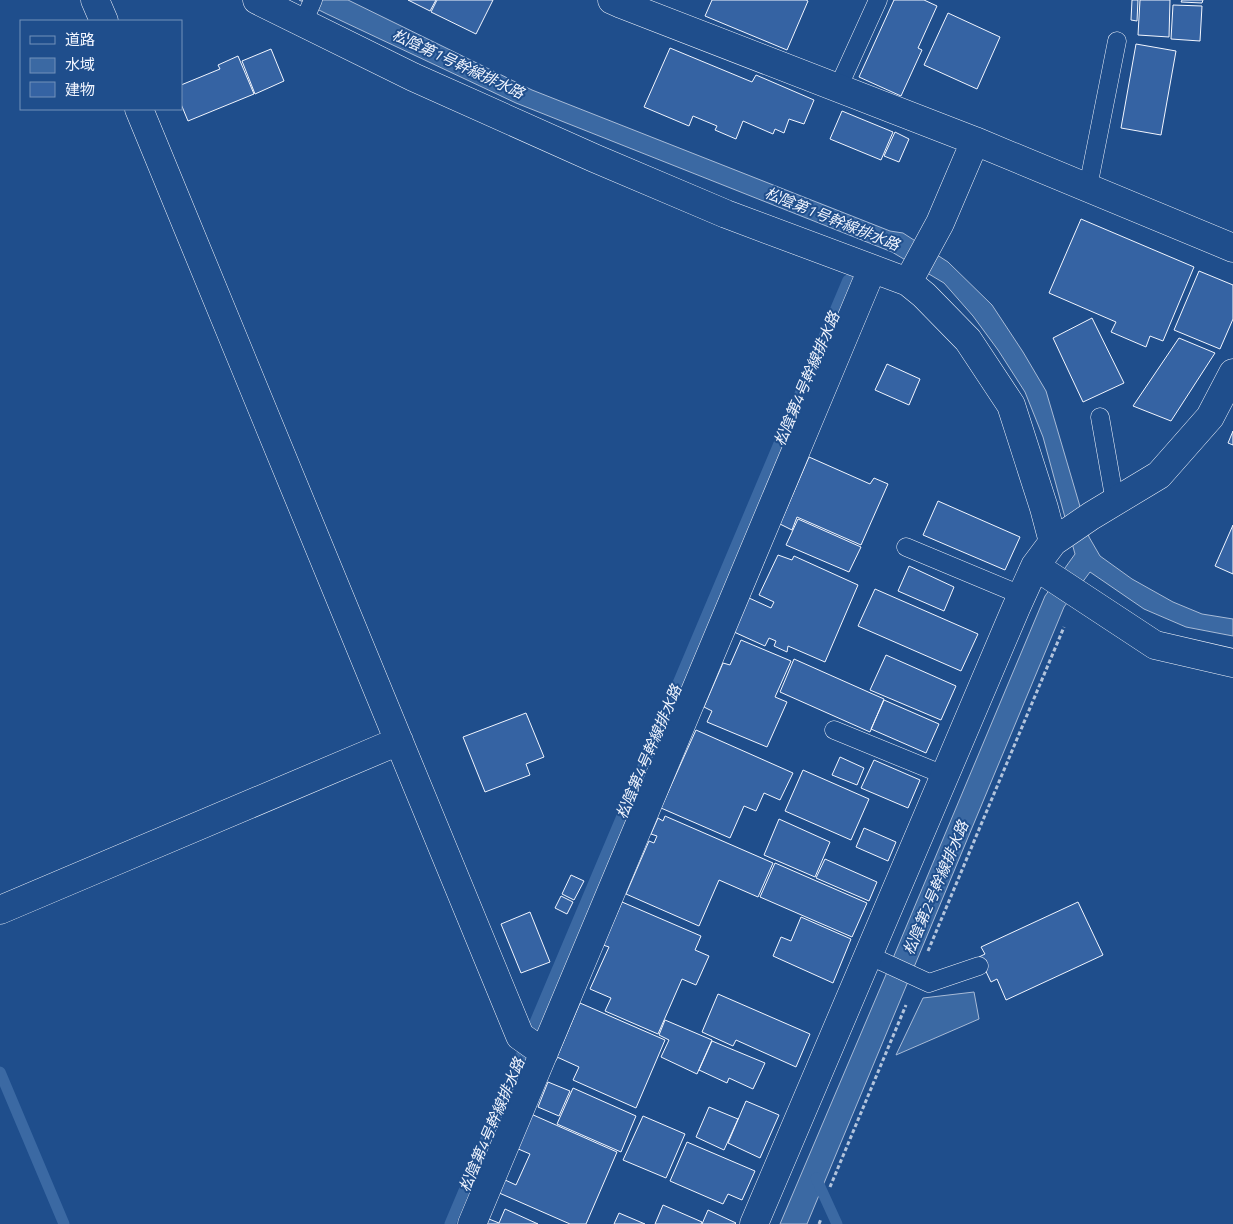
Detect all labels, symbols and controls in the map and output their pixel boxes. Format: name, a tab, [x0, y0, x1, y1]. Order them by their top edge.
legend	[20, 20, 182, 110]
water label: 松陰第1号幹線排水路	[388, 23, 530, 105]
text: 道路	[65, 28, 95, 51]
text: 水域	[65, 53, 95, 76]
text: 建物	[65, 78, 95, 101]
water label: 松陰第1号幹線排水路	[761, 181, 905, 257]
water label: 松陰第4号幹線排水路	[768, 306, 846, 449]
water label: 松陰第4号幹線排水路	[610, 679, 688, 822]
water label: 松陰第2号幹線排水路	[897, 815, 975, 958]
water label: 松陰第4号幹線排水路	[453, 1052, 531, 1195]

